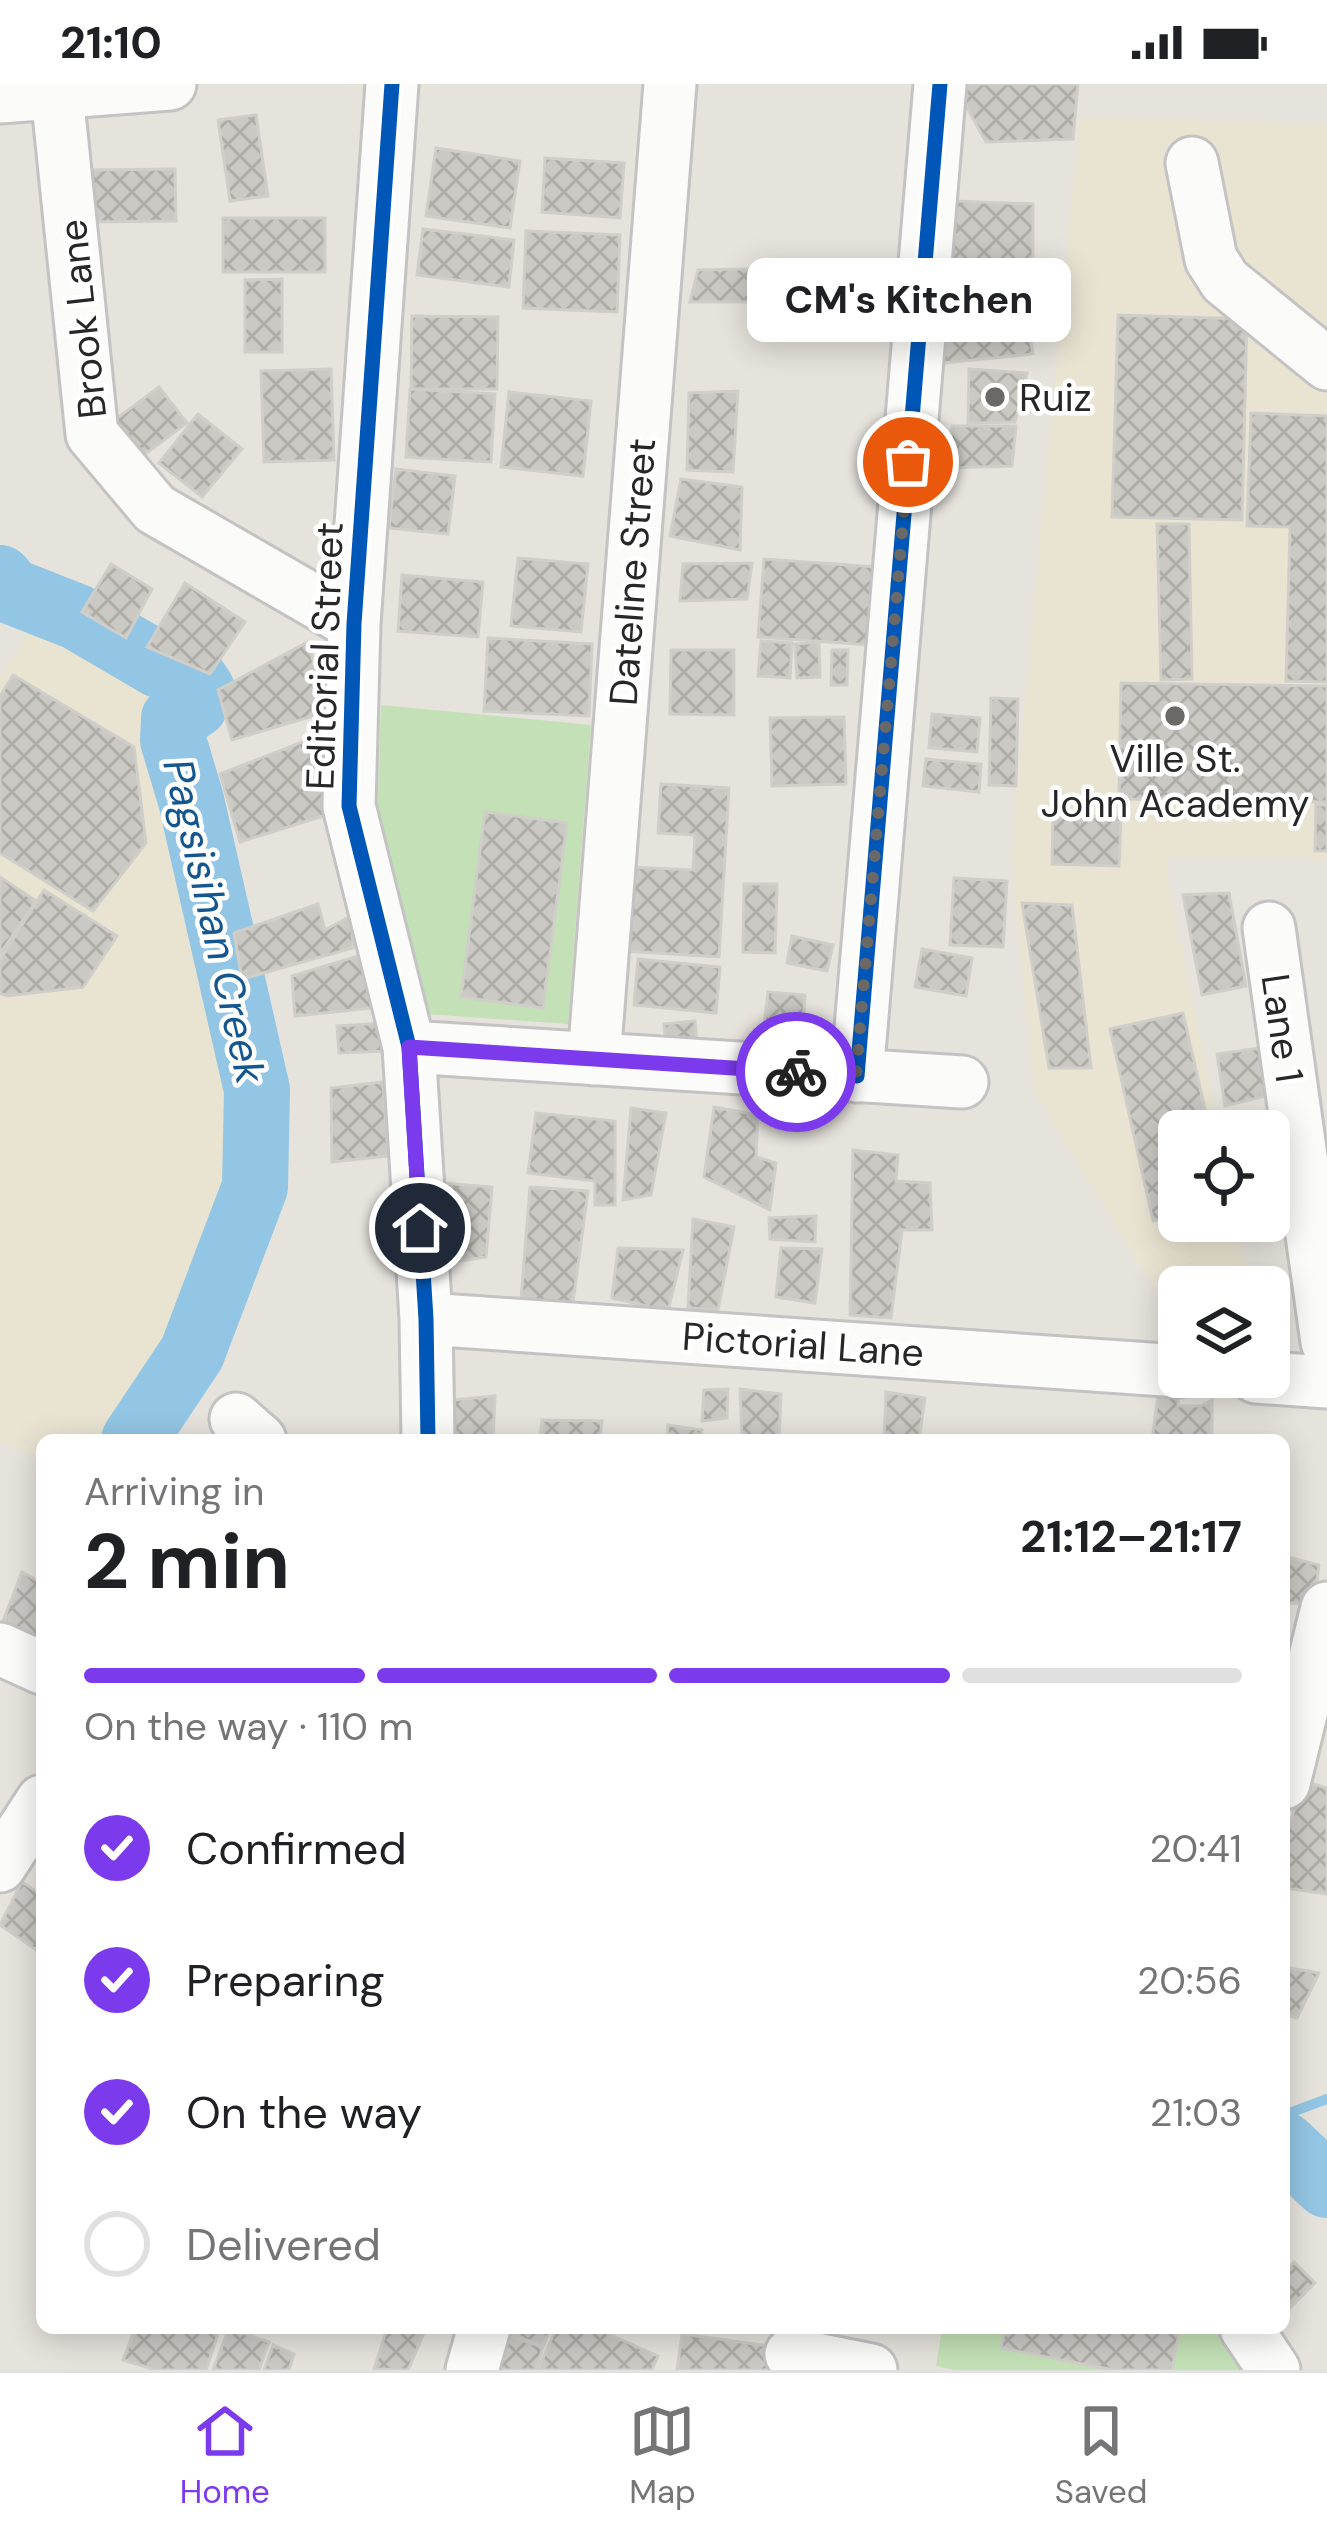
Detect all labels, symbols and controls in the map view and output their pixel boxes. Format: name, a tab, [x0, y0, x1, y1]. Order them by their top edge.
text: 21:10	[60, 13, 162, 72]
street label: Brook Lane	[47, 217, 118, 421]
callout: CM's Kitchen	[746, 258, 1070, 342]
text: CM's Kitchen	[785, 274, 1033, 325]
place label: Ruiz	[1019, 372, 1092, 423]
marker: Ruiz	[982, 384, 1008, 410]
pin	[857, 411, 959, 513]
icon: bag	[875, 429, 941, 495]
street label: Dateline Street	[598, 437, 667, 707]
street label: Editorial Street	[294, 521, 355, 791]
marker: Ville St. John Academy	[1162, 703, 1188, 729]
place label: Ville St. John Academy	[1041, 733, 1309, 829]
water label: Pagsisihan Creek	[150, 753, 279, 1089]
street label: Lane 1	[1250, 971, 1315, 1086]
courier	[736, 1012, 856, 1132]
icon: bike	[763, 1039, 829, 1105]
map controls	[1158, 1110, 1290, 1398]
button: locate	[1158, 1110, 1290, 1242]
pin	[369, 1177, 471, 1279]
icon: home	[387, 1195, 453, 1261]
button: layers	[1158, 1266, 1290, 1398]
street label: Pictorial Lane	[680, 1311, 925, 1378]
text: Arriving in	[84, 1466, 264, 1517]
text: 21:12–21:17	[1020, 1507, 1242, 1566]
text: 2 min	[84, 1511, 290, 1612]
text: On the way · 110 m	[84, 1701, 413, 1752]
icon: check	[84, 1815, 150, 1881]
text: Confirmed	[186, 1819, 407, 1878]
text: 20:41	[1150, 1823, 1242, 1874]
icon: check	[84, 1947, 150, 2013]
text: Preparing	[186, 1951, 385, 2010]
text: 20:56	[1137, 1955, 1242, 2006]
icon: check	[84, 2079, 150, 2145]
text: On the way	[186, 2083, 422, 2142]
text: 21:03	[1150, 2087, 1242, 2138]
text: Delivered	[186, 2215, 381, 2274]
tab: Home	[180, 2398, 270, 2513]
tab: Map	[629, 2398, 696, 2513]
tab: Saved	[1055, 2398, 1147, 2513]

